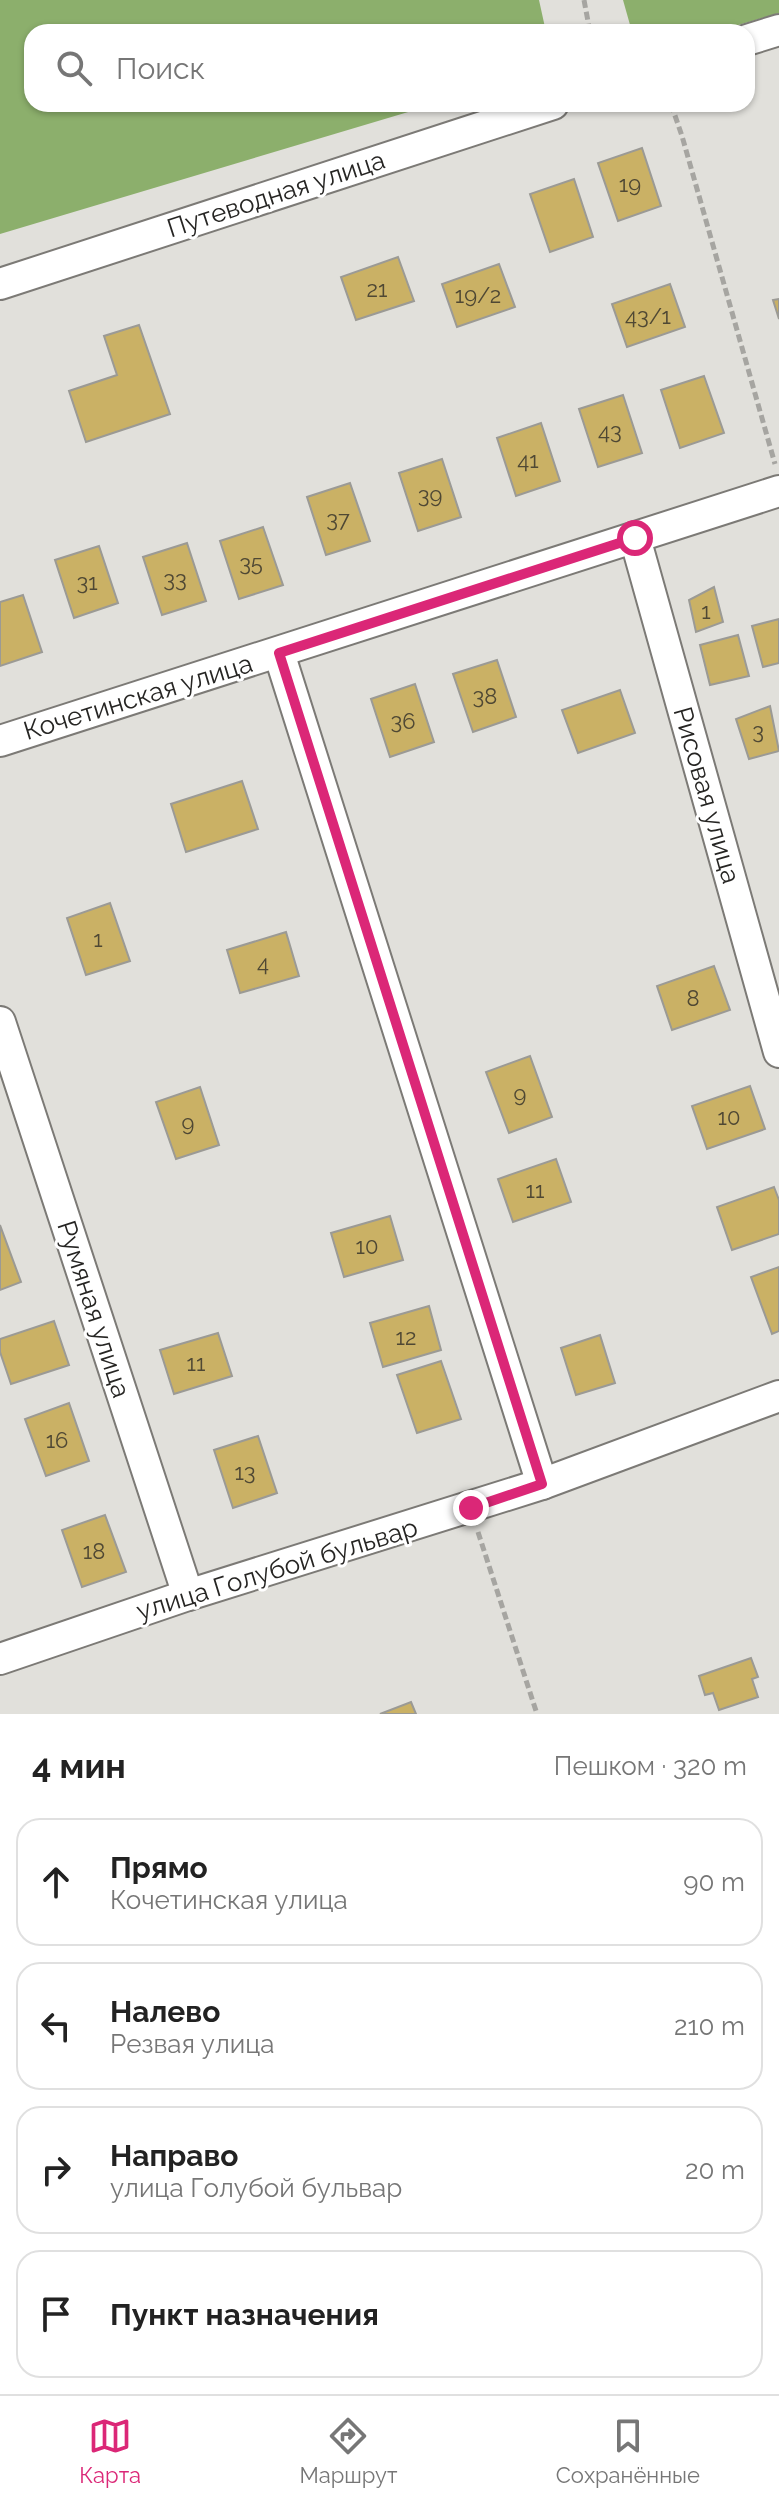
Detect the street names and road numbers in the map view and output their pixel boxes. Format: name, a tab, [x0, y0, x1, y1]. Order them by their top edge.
street label: Путеводная улица	[163, 145, 389, 243]
street label: Кочетинская улица	[20, 648, 256, 746]
street label: Рисовая улица	[667, 703, 747, 887]
street label: Румяная улица	[51, 1217, 137, 1401]
street label: улица Голубой бульвар	[133, 1512, 421, 1626]

